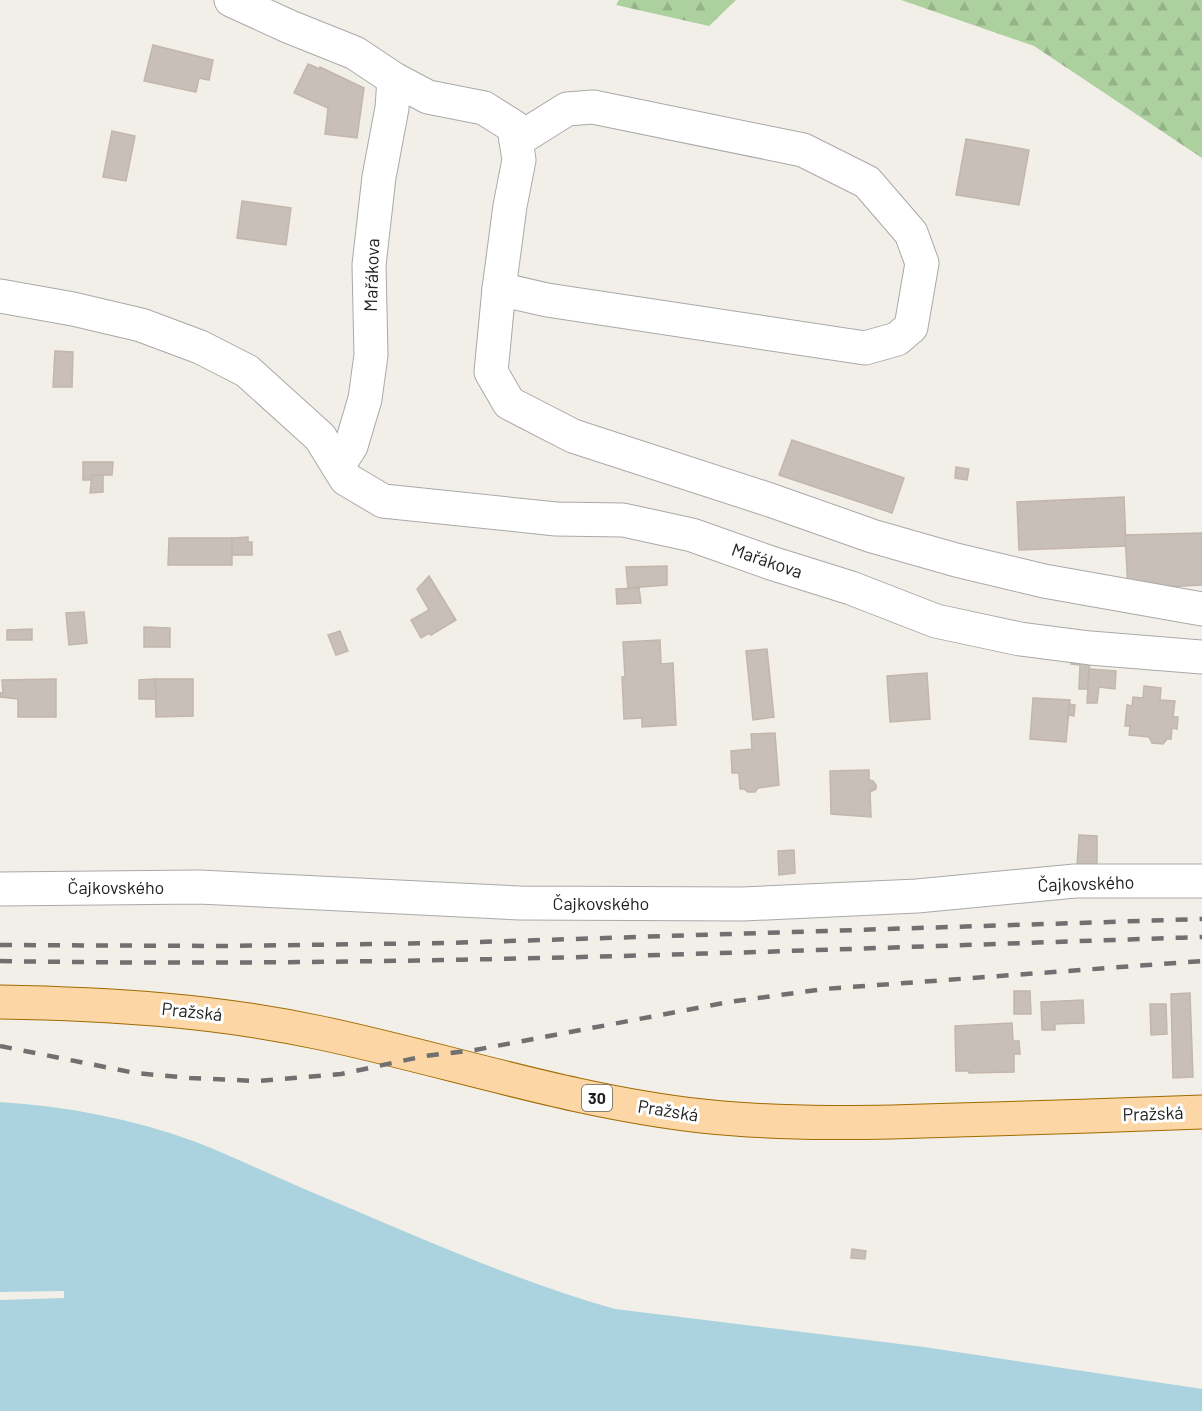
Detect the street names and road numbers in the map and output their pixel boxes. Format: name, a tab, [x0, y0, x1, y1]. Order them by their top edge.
street label: Mařákova	[359, 238, 383, 312]
street label: Mařákova	[729, 538, 806, 582]
street label: Čajkovského	[1037, 870, 1135, 896]
street label: Čajkovského	[68, 876, 164, 898]
street label: Čajkovského	[553, 892, 649, 914]
street label: Pražská	[161, 997, 224, 1025]
road number: 30	[582, 1085, 612, 1111]
street label: Pražská	[636, 1094, 700, 1126]
street label: Pražská	[1122, 1101, 1184, 1125]

